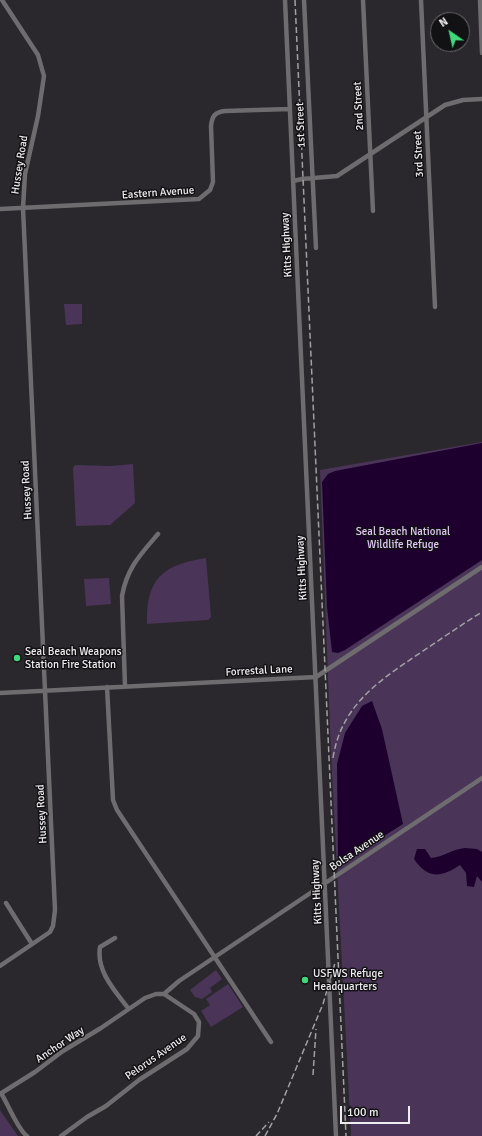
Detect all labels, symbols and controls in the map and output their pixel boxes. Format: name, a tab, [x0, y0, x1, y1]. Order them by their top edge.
north arrow	[430, 12, 470, 52]
text: N	[437, 15, 450, 30]
street label: 2nd Street	[351, 81, 367, 131]
street label: 1st Street	[294, 102, 308, 148]
street label: 3rd Street	[411, 130, 427, 178]
street label: Hussey Road	[9, 135, 31, 195]
street label: Eastern Avenue	[121, 184, 195, 202]
street label: Kitts Highway	[279, 212, 295, 278]
street label: Hussey Road	[19, 460, 35, 520]
park label: Seal Beach National Wildlife Refuge	[356, 525, 450, 551]
street label: Kitts Highway	[294, 535, 310, 601]
place label: Seal Beach Weapons Station Fire Station	[25, 645, 121, 671]
marker: Seal Beach Weapons Station Fire Station	[12, 653, 22, 663]
street label: Forrestal Lane	[225, 663, 293, 679]
street label: Hussey Road	[34, 784, 50, 844]
street label: Bolsa Avenue	[327, 828, 387, 874]
street label: Kitts Highway	[309, 859, 325, 925]
place label: USFWS Refuge Headquarters	[313, 967, 383, 993]
marker: USFWS Refuge Headquarters	[300, 975, 310, 985]
street label: Anchor Way	[33, 1024, 87, 1066]
street label: Pelorus Avenue	[123, 1031, 189, 1083]
scale bar	[342, 1098, 412, 1124]
text: 100 m	[347, 1105, 379, 1120]

